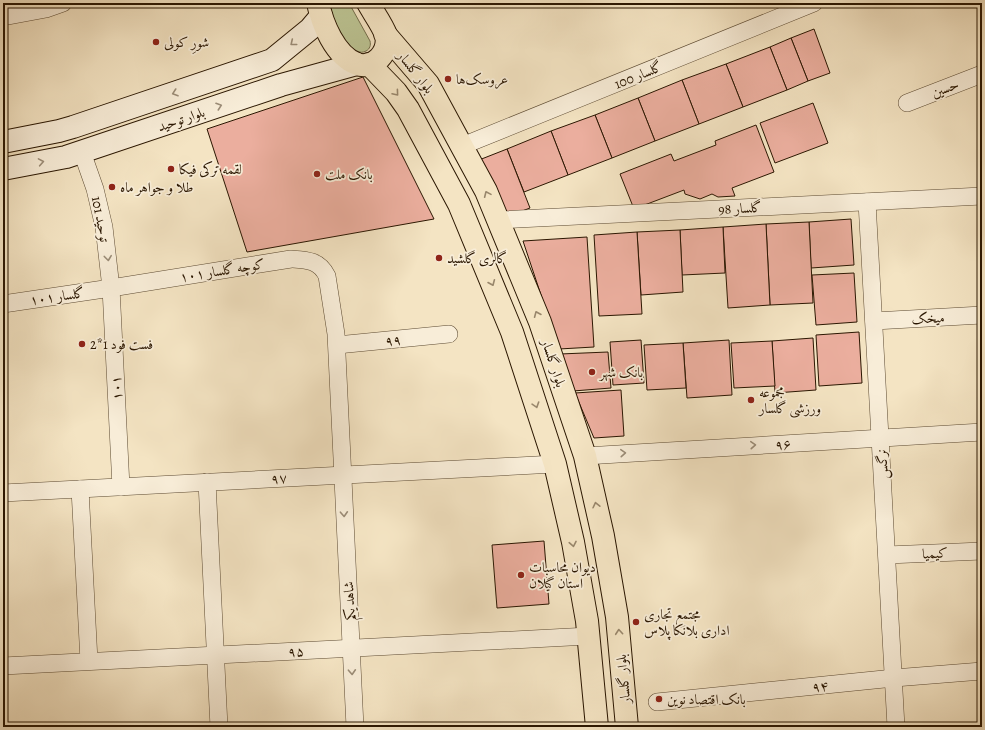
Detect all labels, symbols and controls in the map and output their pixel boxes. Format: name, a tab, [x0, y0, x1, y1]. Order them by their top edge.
place label: شورِ کولی	[164, 33, 209, 54]
marker: شورِ کولی	[151, 37, 161, 47]
one-way arrow	[291, 38, 298, 45]
street label: بلوار گلسار	[392, 45, 439, 98]
street label: گلسار 100	[611, 57, 665, 94]
place label: عروسک‌ها	[456, 70, 508, 89]
marker: عروسک‌ها	[443, 74, 453, 84]
street label: حسین	[929, 75, 962, 102]
one-way arrow	[171, 88, 178, 97]
one-way arrow	[391, 88, 398, 95]
street label: بلوار توحید	[155, 102, 208, 136]
one-way arrow	[215, 102, 222, 111]
one-way arrow	[38, 158, 44, 166]
place label: لقمه ترکی فیکا	[179, 160, 242, 179]
marker: لقمه ترکی فیکا	[166, 164, 176, 174]
place label: بانک ملت	[325, 165, 373, 184]
marker: بانک ملت	[312, 169, 322, 179]
place label: طلا و جواهر ماه	[120, 178, 194, 197]
marker: طلا و جواهر ماه	[107, 182, 117, 192]
one-way arrow	[483, 190, 491, 197]
street label: توحید 101	[87, 194, 114, 244]
street label: گلسار 98	[718, 198, 762, 219]
place label: گالری گلشید	[447, 249, 507, 268]
marker: گالری گلشید	[434, 253, 444, 263]
one-way arrow	[103, 254, 112, 261]
street label: کوچه گلسار ۱۰۱	[178, 254, 266, 287]
one-way arrow	[487, 280, 495, 287]
street label: گلسار ۱۰۱	[29, 283, 86, 310]
street label: میخک	[911, 308, 945, 329]
one-way arrow	[534, 310, 542, 318]
street label: ۹۹	[384, 330, 402, 351]
place label: فست فود 1*2	[90, 335, 153, 354]
street label: بلوار گلسار	[536, 335, 570, 390]
marker: فست فود 1*2	[77, 339, 87, 349]
place label: بانک شهر	[598, 363, 644, 382]
marker: بانک شهر	[587, 367, 597, 377]
street label: ۱۰۱	[106, 375, 127, 401]
place label: مجموعه ورزشی گلسار	[757, 383, 821, 418]
marker: مجموعه ورزشی گلسار	[746, 395, 756, 405]
one-way arrow	[531, 402, 540, 409]
street label: ۹۶	[774, 434, 792, 455]
one-way arrow	[750, 441, 756, 450]
one-way arrow	[620, 449, 626, 458]
street label: نرگس	[872, 449, 893, 479]
street label: ۹۷	[270, 469, 288, 488]
one-way arrow	[592, 501, 600, 508]
one-way arrow	[340, 511, 349, 517]
one-way arrow	[569, 541, 577, 547]
street label: کیمیا	[922, 544, 948, 563]
place label: دیوان محاسبات استان گیلان	[529, 558, 596, 593]
marker: دیوان محاسبات استان گیلان	[516, 570, 526, 580]
street label: شاهد یکم	[339, 581, 364, 621]
place label: مجتمع تجاری اداری بلانکا پلاس	[644, 605, 729, 641]
marker: مجتمع تجاری اداری بلانکا پلاس	[631, 617, 641, 627]
one-way arrow	[614, 629, 623, 635]
street label: ۹۵	[287, 642, 305, 661]
street label: بلوار گلسار	[612, 653, 635, 707]
one-way arrow	[348, 669, 357, 675]
street label: ۹۴	[811, 676, 829, 697]
place label: بانک اقتصاد نوین	[667, 690, 746, 709]
marker: بانک اقتصاد نوین	[654, 694, 664, 704]

